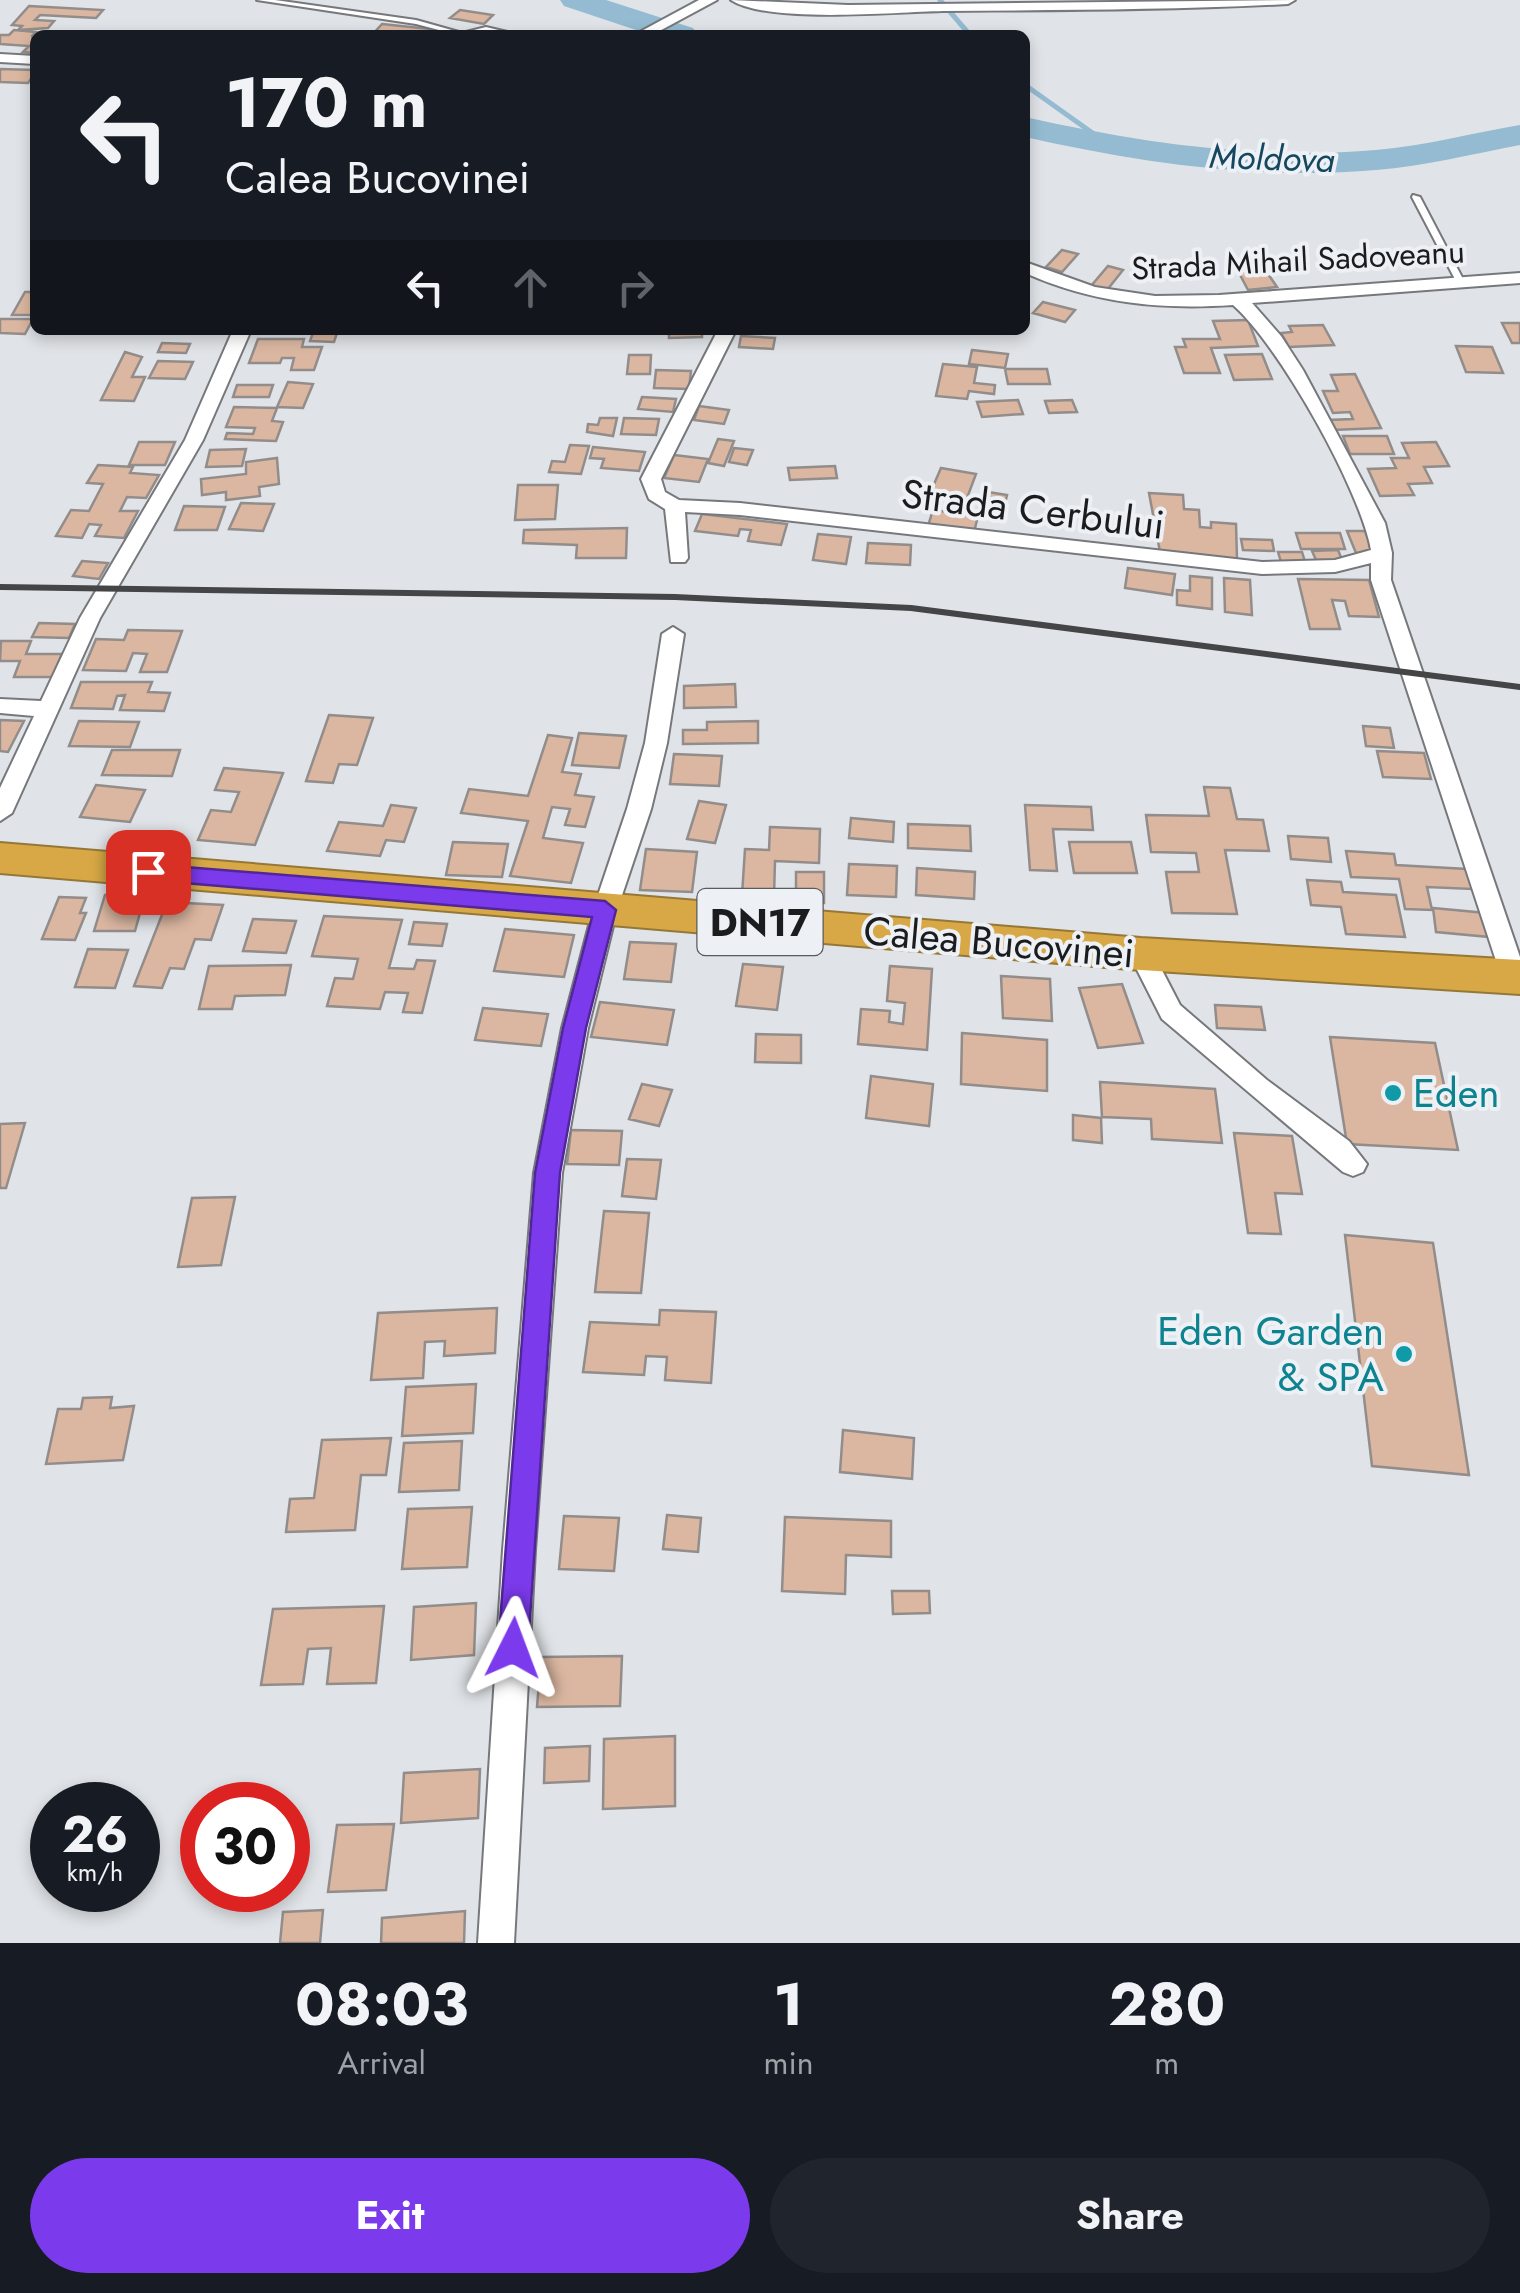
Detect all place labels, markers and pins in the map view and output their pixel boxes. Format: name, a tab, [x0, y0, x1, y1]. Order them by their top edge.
pin	[106, 830, 191, 915]
place label: Eden	[1413, 1064, 1499, 1122]
marker: Eden	[1382, 1082, 1404, 1104]
place label: Eden Garden & SPA	[1157, 1302, 1385, 1406]
marker: Eden Garden & SPA	[1393, 1343, 1415, 1365]

